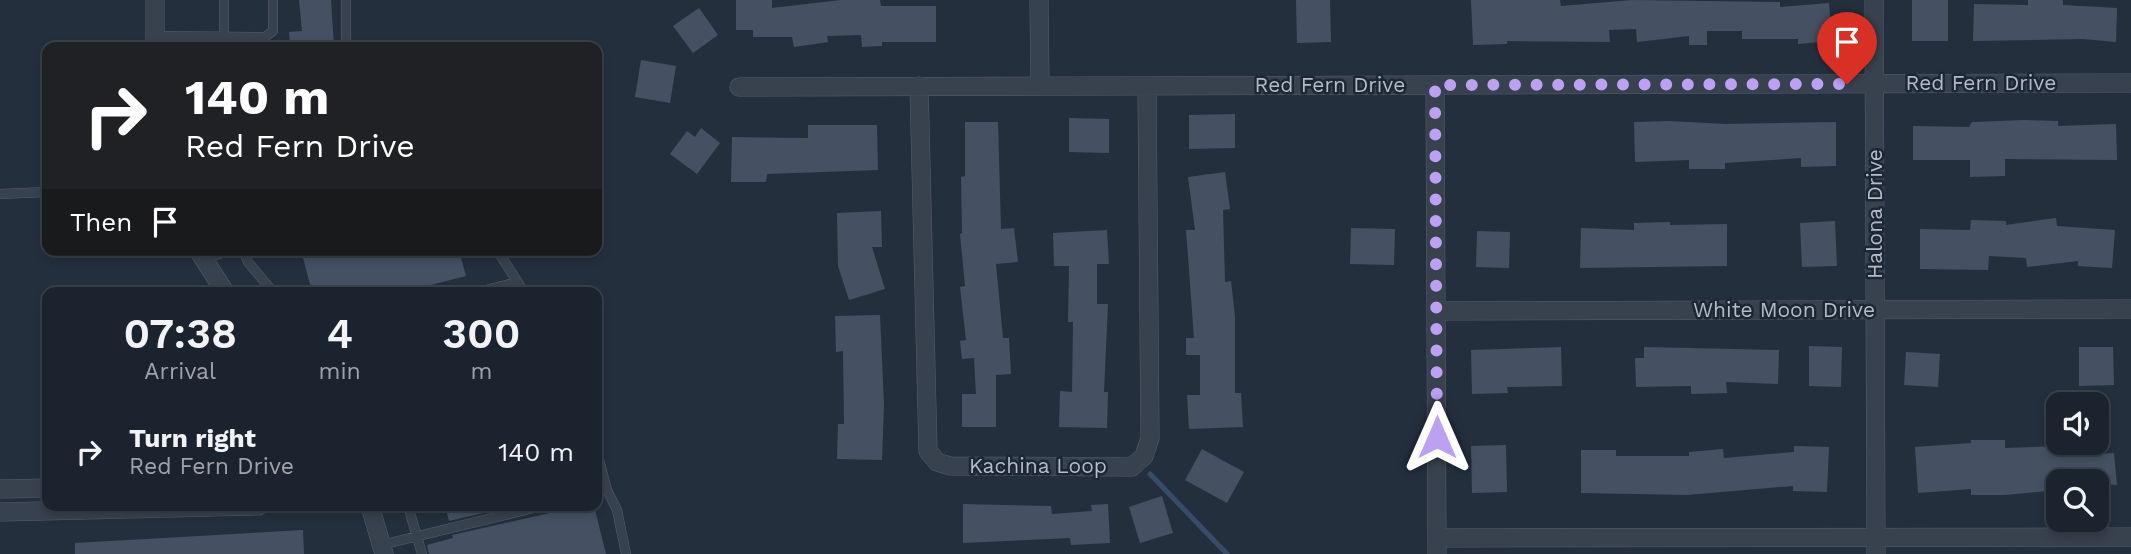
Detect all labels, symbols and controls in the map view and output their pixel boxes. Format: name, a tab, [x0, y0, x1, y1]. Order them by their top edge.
pin	[1817, 12.0, 1877, 84]
icon: arrive	[1828, 23, 1866, 61]
text: 140 m	[185, 68, 329, 126]
icon: right	[70, 70, 161, 161]
street label: Red Fern Drive	[1906, 70, 2056, 95]
street label: Red Fern Drive	[1255, 72, 1405, 97]
text: Red Fern Drive	[185, 127, 415, 165]
street label: Halona Drive	[1862, 149, 1887, 279]
icon: arrive	[146, 203, 184, 241]
text: Then	[70, 207, 132, 237]
street label: White Moon Drive	[1693, 297, 1875, 322]
text: 07:38	[123, 309, 237, 358]
text: 4	[326, 309, 353, 358]
text: 300	[442, 309, 520, 358]
text: Arrival	[144, 358, 216, 385]
text: min	[319, 358, 361, 385]
text: m	[470, 358, 492, 385]
map controls	[2046, 392, 2109, 532]
button: sound	[2046, 392, 2109, 455]
position arrow	[1400, 400, 1474, 474]
text: Turn right	[129, 423, 256, 453]
icon: right	[70, 433, 108, 471]
text: 140 m	[498, 437, 574, 467]
text: Red Fern Drive	[129, 453, 294, 480]
street label: Kachina Loop	[969, 453, 1107, 478]
button: search	[2046, 469, 2109, 532]

